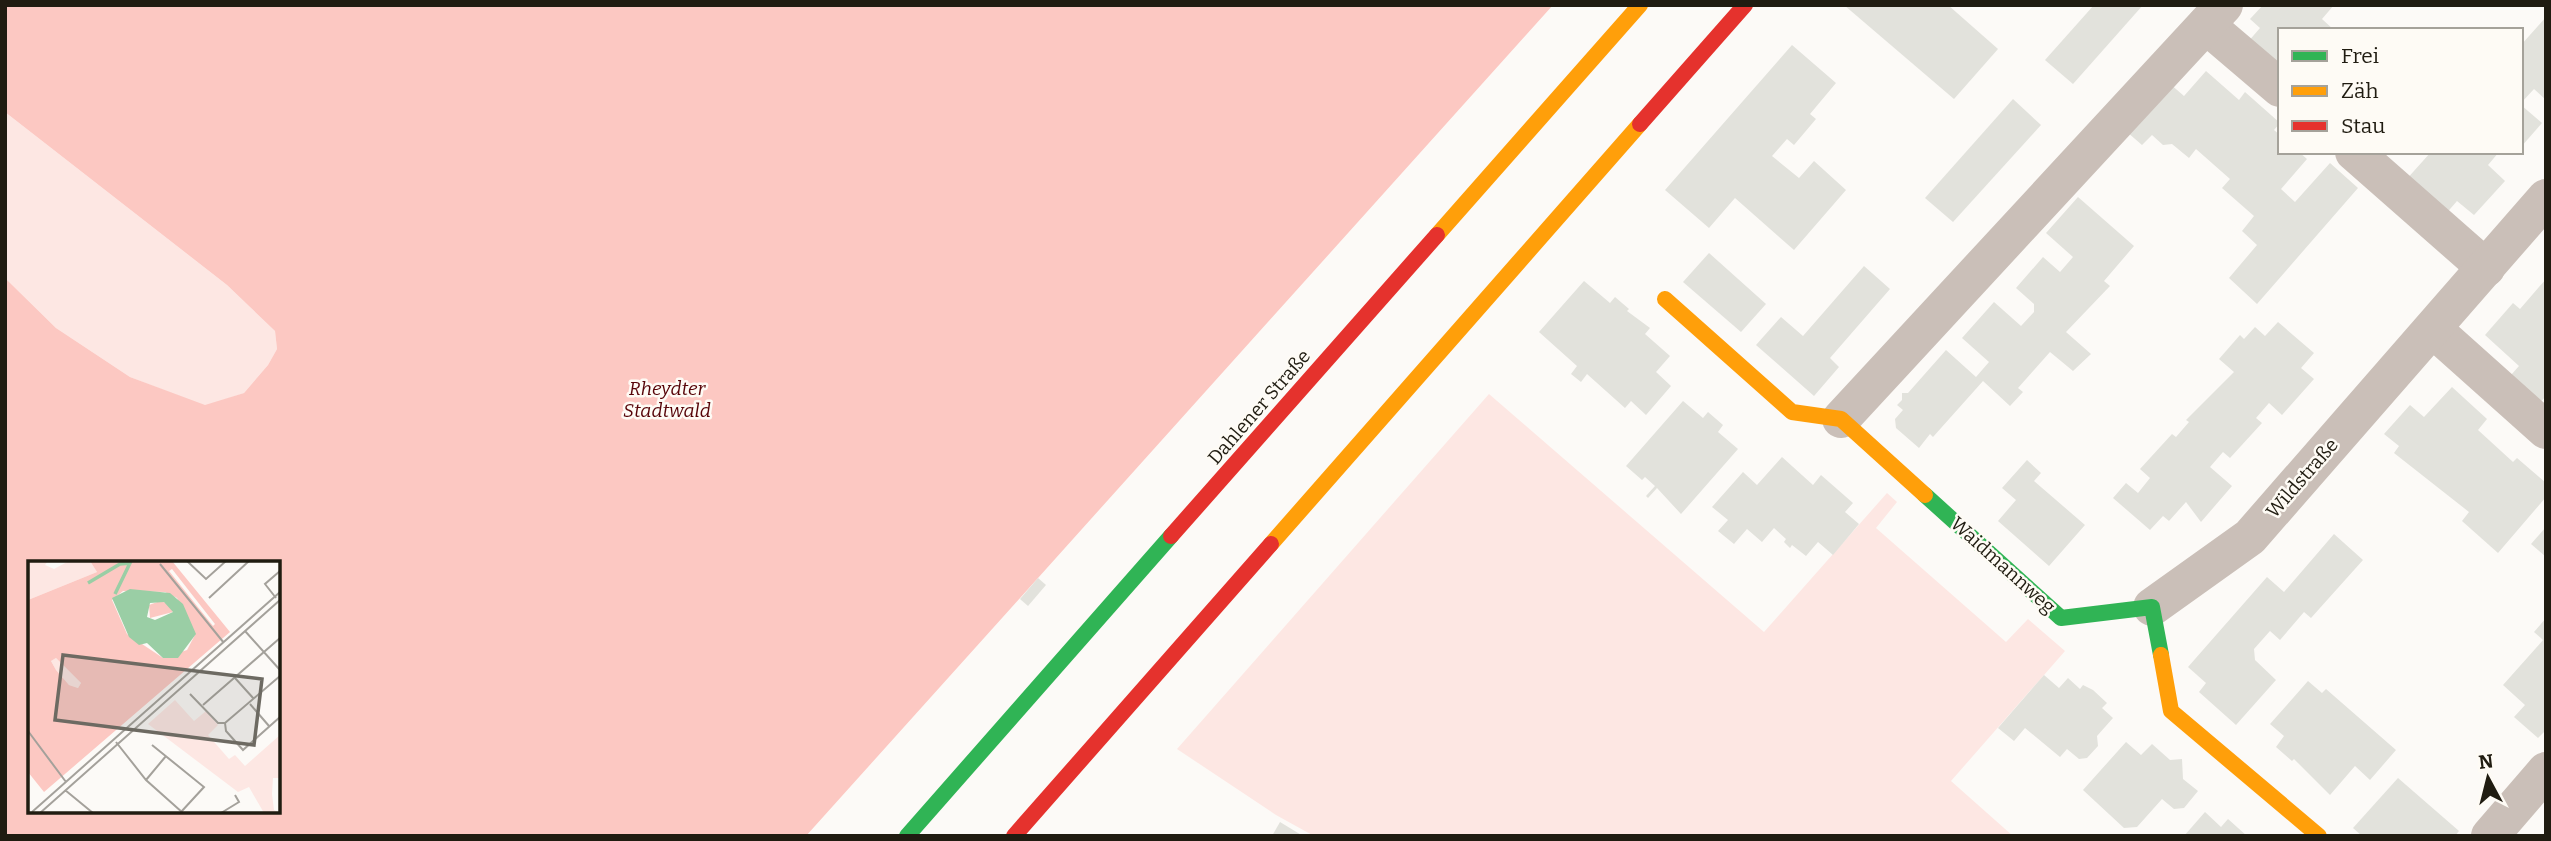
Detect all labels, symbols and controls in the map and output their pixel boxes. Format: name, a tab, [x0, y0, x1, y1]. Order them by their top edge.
legend	[2278, 28, 2523, 154]
text: Frei	[2341, 43, 2379, 69]
text: Zäh	[2341, 78, 2379, 104]
text: Stau	[2341, 113, 2385, 139]
street label: Dahlener Straße	[1203, 345, 1315, 469]
park label: Rheydter Stadtwald	[623, 377, 711, 422]
street label: Wildstraße	[2261, 434, 2343, 522]
street label: Waidmannweg	[1946, 512, 2060, 618]
inset map	[28, 561, 280, 813]
north arrow	[2453, 743, 2523, 813]
text: N	[2477, 749, 2495, 774]

